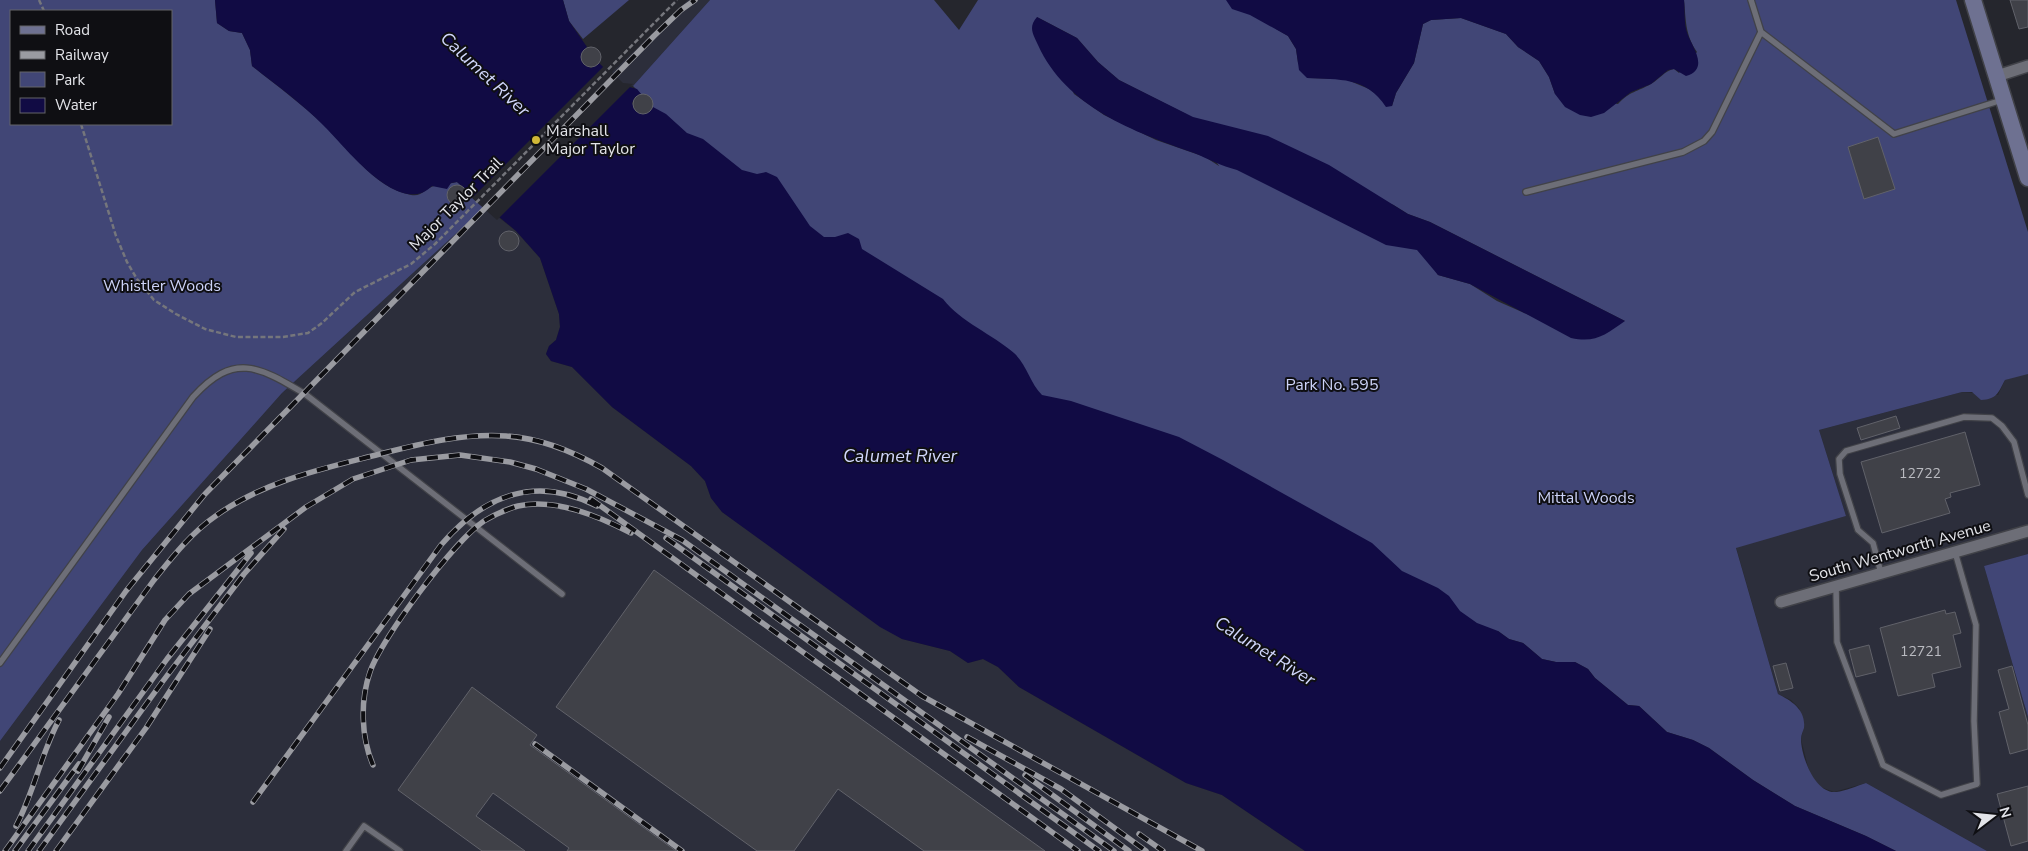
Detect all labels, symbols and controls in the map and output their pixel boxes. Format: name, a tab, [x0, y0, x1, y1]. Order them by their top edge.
legend	[10, 10, 172, 125]
text: Road	[55, 20, 90, 40]
water label: Calumet River	[435, 26, 535, 122]
text: Railway	[55, 45, 109, 65]
text: Park	[55, 70, 85, 90]
text: Water	[55, 95, 98, 115]
place label: Marshall Major Taylor	[546, 120, 635, 160]
marker: Marshall Major Taylor	[530, 134, 542, 146]
street label: Major Taylor Trail	[404, 152, 508, 256]
park label: Whistler Woods	[103, 275, 221, 297]
park label: Park No. 595	[1285, 374, 1379, 396]
water label: Calumet River	[843, 444, 958, 468]
house number: 12722	[1899, 464, 1941, 483]
park label: Mittal Woods	[1537, 487, 1635, 509]
street label: South Wentworth Avenue	[1807, 514, 1993, 588]
water label: Calumet River	[1210, 611, 1320, 692]
house number: 12721	[1900, 642, 1942, 661]
north arrow	[1968, 791, 2018, 841]
text: N	[1994, 805, 2016, 820]

